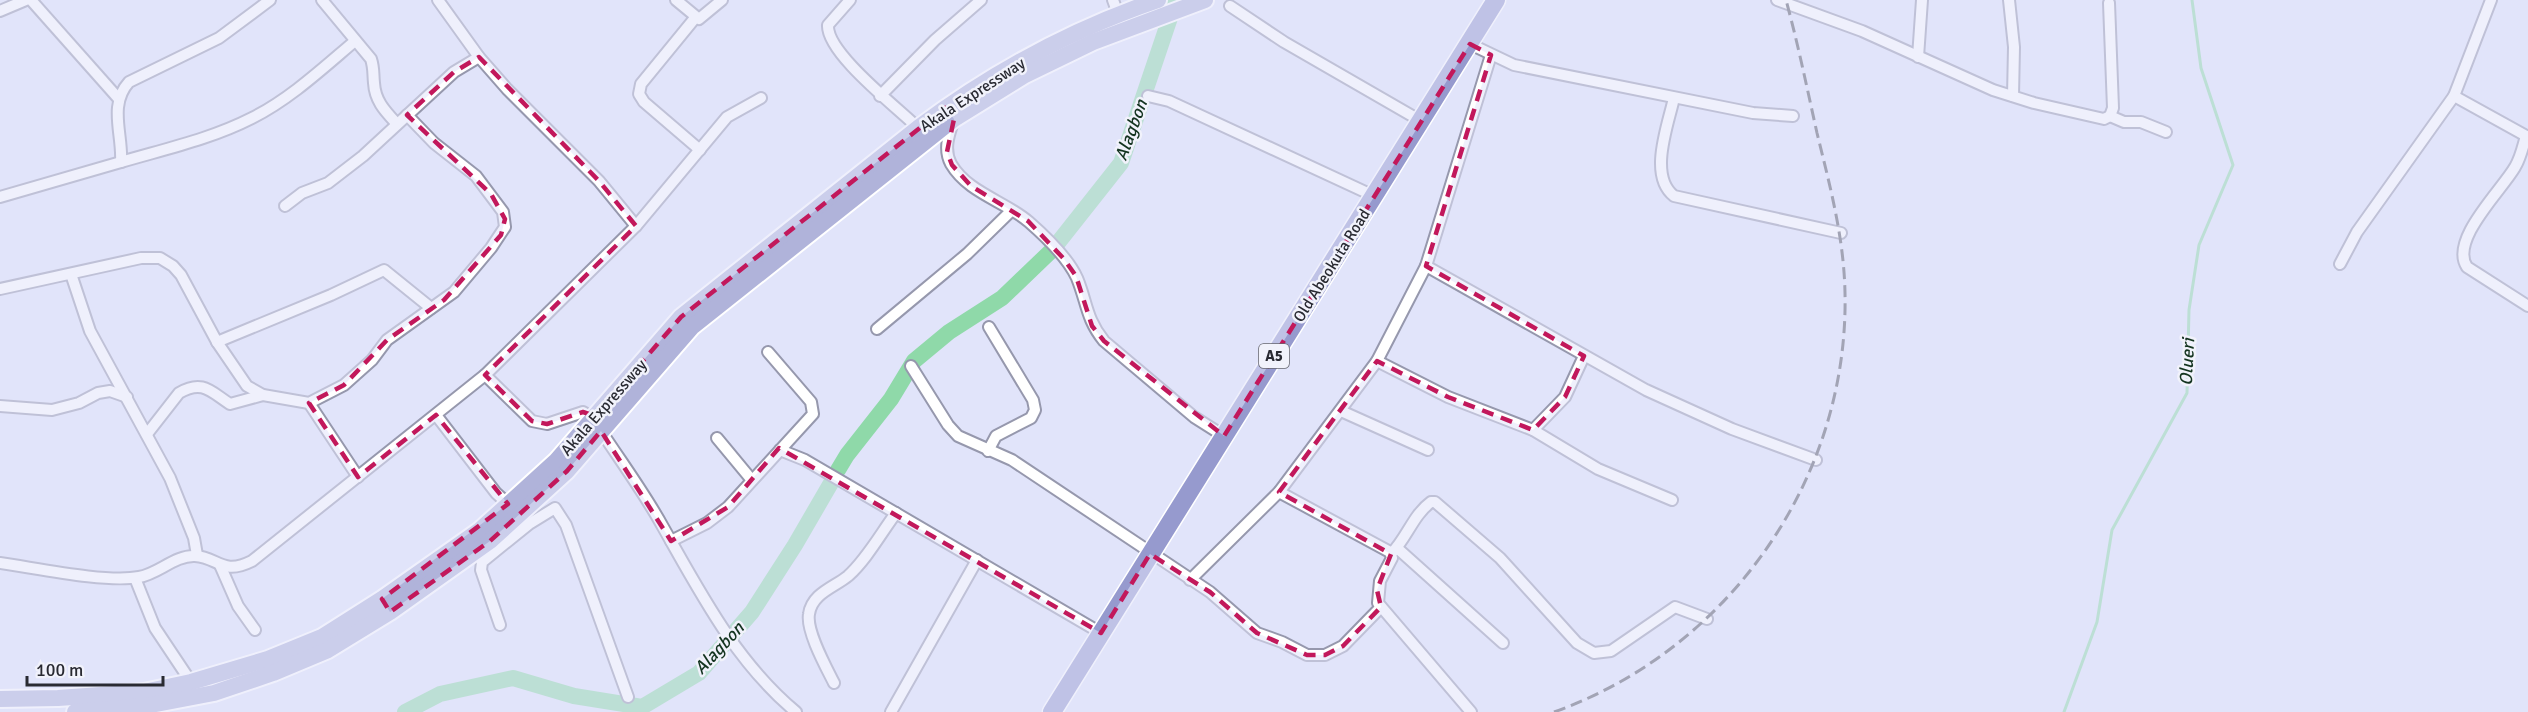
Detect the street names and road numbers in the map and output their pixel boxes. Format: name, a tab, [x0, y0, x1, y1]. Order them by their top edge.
street label: Akala Expressway	[916, 53, 1029, 136]
street label: Old Abeokuta Road	[1289, 205, 1375, 326]
road number: A5	[1259, 344, 1289, 368]
street label: Akala Expressway	[556, 355, 652, 460]

